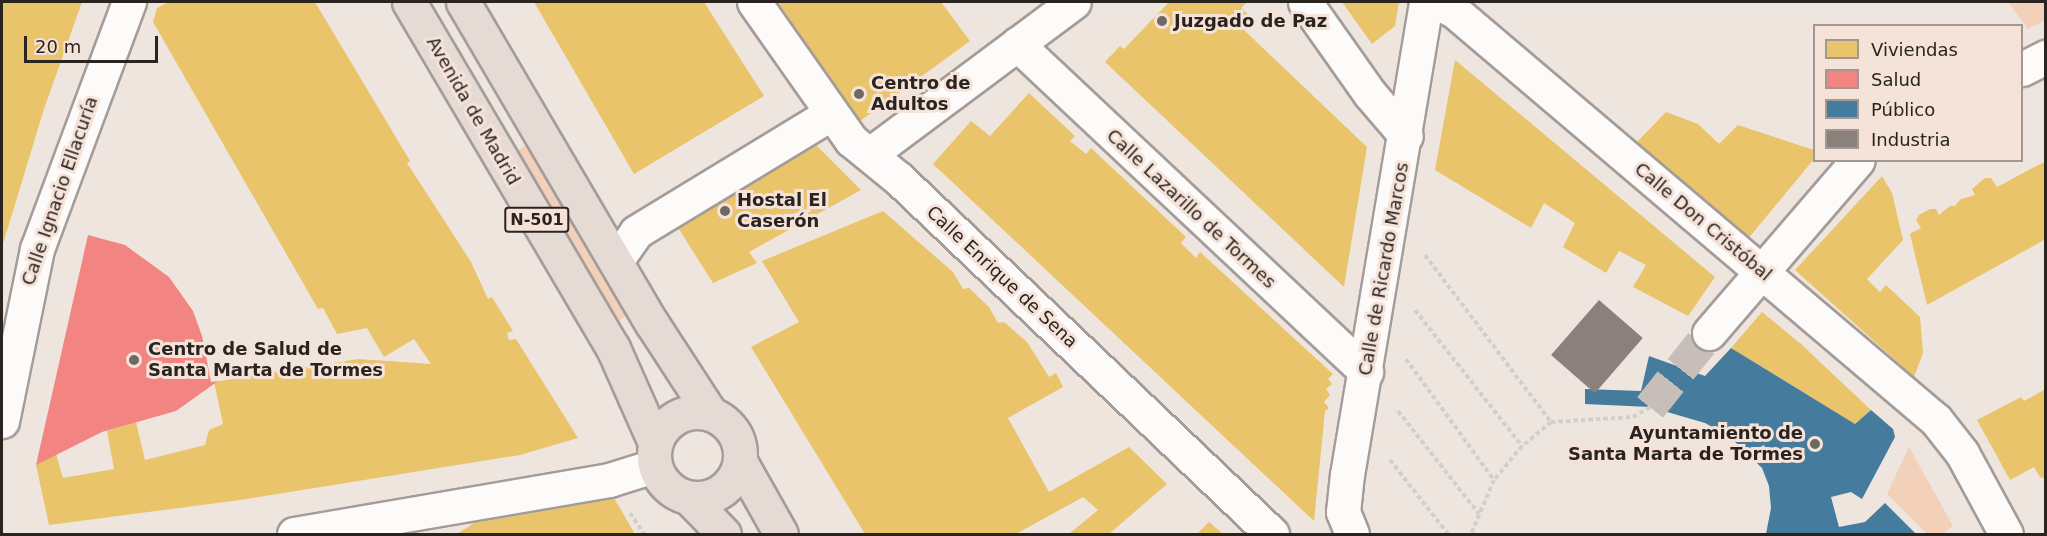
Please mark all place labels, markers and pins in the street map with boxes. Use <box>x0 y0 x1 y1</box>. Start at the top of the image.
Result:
place label: Juzgado de Paz <box>1174 10 1327 32</box>
marker: Juzgado de Paz <box>1155 14 1169 28</box>
place label: Centro de Adultos <box>871 73 970 116</box>
marker: Centro de Adultos <box>852 87 866 101</box>
place label: Hostal El Caserón <box>737 190 827 232</box>
marker: Hostal El Caserón <box>718 204 732 218</box>
place label: Centro de Salud de Santa Marta de Tormes <box>148 339 383 382</box>
marker: Centro de Salud de Santa Marta de Tormes <box>125 351 143 369</box>
place label: Ayuntamiento de Santa Marta de Tormes <box>1568 423 1803 466</box>
marker: Ayuntamiento de Santa Marta de Tormes <box>1808 437 1822 451</box>

